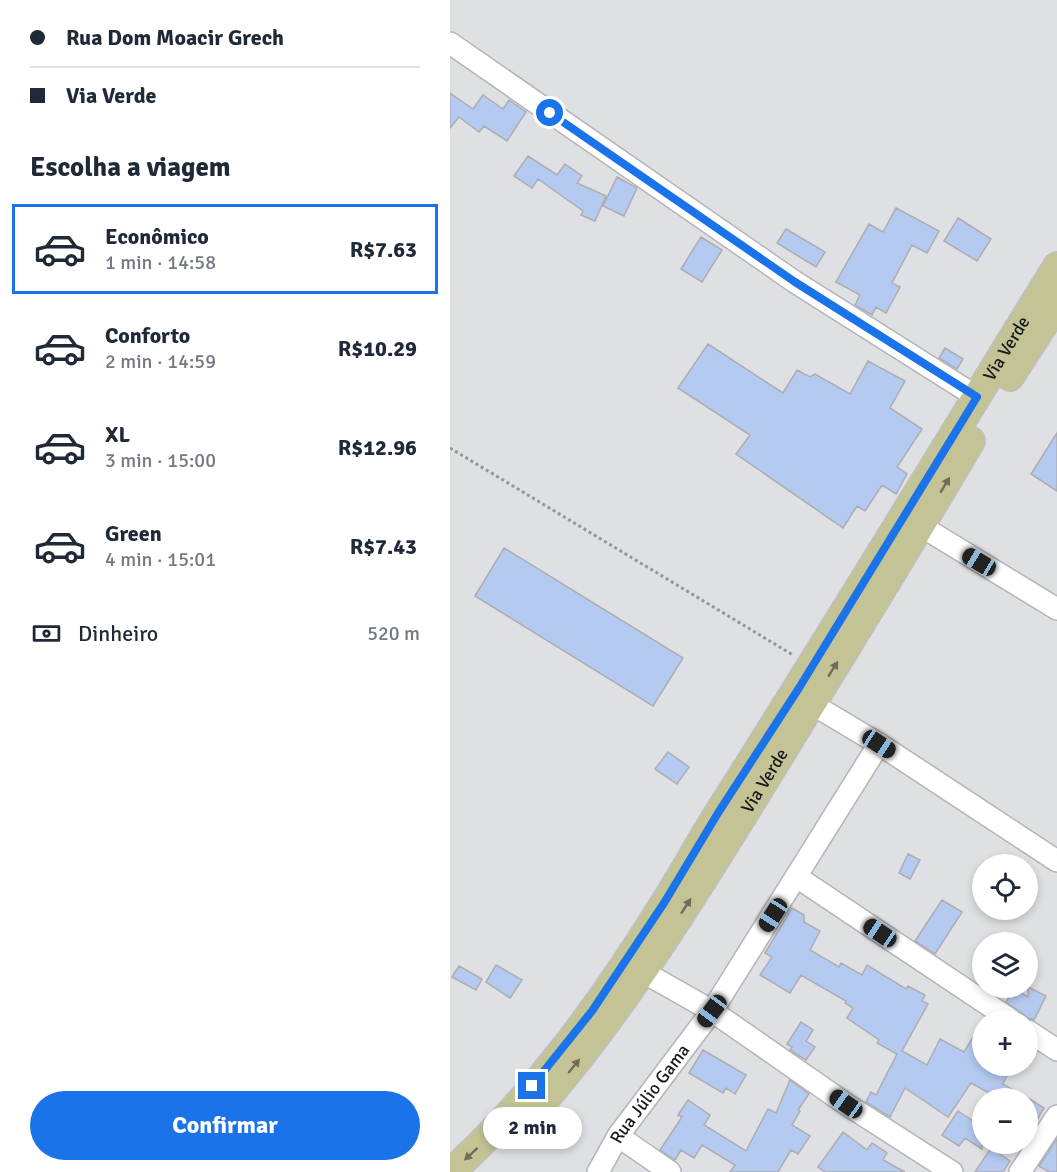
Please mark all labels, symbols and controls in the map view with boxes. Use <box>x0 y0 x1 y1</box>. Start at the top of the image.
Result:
text: Rua Dom Moacir Grech <box>66 24 284 51</box>
text: Via Verde <box>66 82 157 109</box>
route start <box>536 99 563 126</box>
text: Escolha a viagem <box>30 151 231 184</box>
icon: car <box>33 222 87 276</box>
text: Econômico <box>105 223 209 250</box>
text: R$7.63 <box>350 236 417 263</box>
text: 1 min · 14:58 <box>105 250 216 275</box>
street label: Via Verde <box>978 312 1035 385</box>
icon: car <box>33 321 87 375</box>
text: Conforto <box>105 322 190 349</box>
text: R$10.29 <box>338 335 417 362</box>
text: 2 min · 14:59 <box>105 349 216 374</box>
icon: car <box>33 420 87 474</box>
text: XL <box>105 421 130 448</box>
text: R$12.96 <box>338 434 417 461</box>
text: 3 min · 15:00 <box>105 448 216 473</box>
one-way arrow <box>940 477 951 493</box>
icon: car <box>33 519 87 573</box>
text: Green <box>105 520 162 547</box>
text: R$7.43 <box>350 533 417 560</box>
car <box>959 545 999 579</box>
text: 4 min · 15:01 <box>105 547 216 572</box>
icon: cash <box>30 617 63 650</box>
text: Dinheiro <box>78 620 158 647</box>
text: 520 m <box>367 621 420 646</box>
one-way arrow <box>827 661 838 677</box>
car <box>859 727 899 761</box>
street label: Via Verde <box>736 744 793 817</box>
map controls <box>972 854 1038 1154</box>
button: locate <box>972 854 1038 920</box>
car <box>756 895 790 935</box>
one-way arrow <box>680 899 692 915</box>
car <box>860 915 900 951</box>
button: layers <box>972 932 1038 998</box>
car <box>694 991 730 1031</box>
button: + <box>972 1010 1038 1076</box>
street label: Rua Júlio Gama <box>605 1040 694 1147</box>
one-way arrow <box>567 1058 580 1074</box>
route end <box>518 1072 545 1099</box>
car <box>826 1086 866 1122</box>
button: − <box>972 1088 1038 1154</box>
button: Confirmar <box>30 1091 420 1160</box>
callout: 2 min <box>482 1107 582 1149</box>
text: 2 min <box>508 1115 557 1140</box>
one-way arrow <box>463 1147 478 1161</box>

